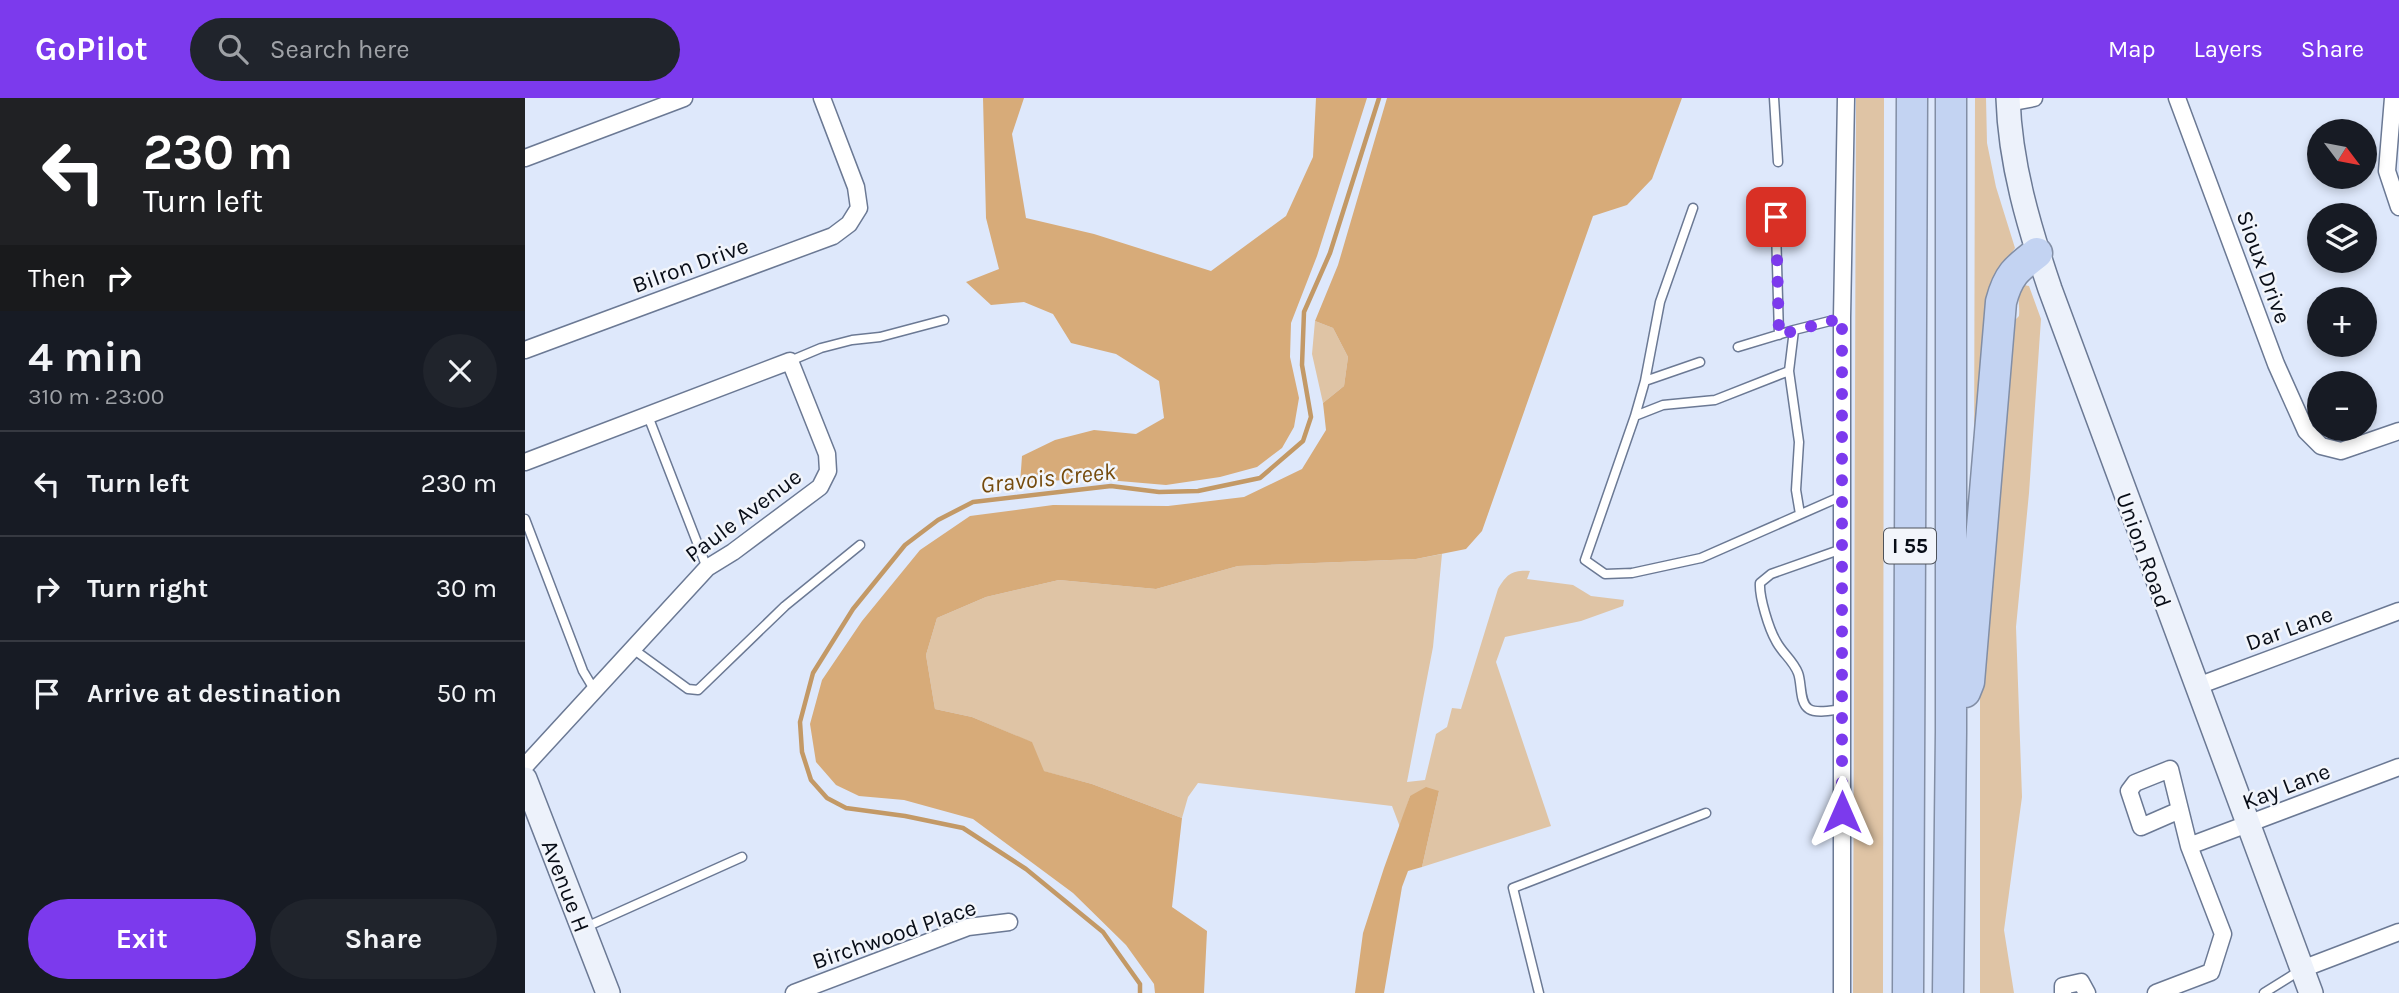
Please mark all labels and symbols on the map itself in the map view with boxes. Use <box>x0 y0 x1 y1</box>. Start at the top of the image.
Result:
north arrow <box>2307 119 2377 189</box>
pin <box>1746 187 1806 247</box>
street label: Sioux Drive <box>2231 207 2296 327</box>
street label: Bilron Drive <box>628 232 752 299</box>
water label: Gravois Creek <box>979 457 1118 499</box>
street label: Paule Avenue <box>680 463 807 568</box>
street label: Union Road <box>2110 489 2177 611</box>
road number: I 55 <box>1884 528 1936 564</box>
street label: Dar Lane <box>2242 600 2336 657</box>
street label: Kay Lane <box>2238 757 2334 816</box>
position arrow <box>1805 775 1879 849</box>
street label: Avenue H <box>536 836 595 936</box>
street label: Birchwood Place <box>809 894 980 975</box>

